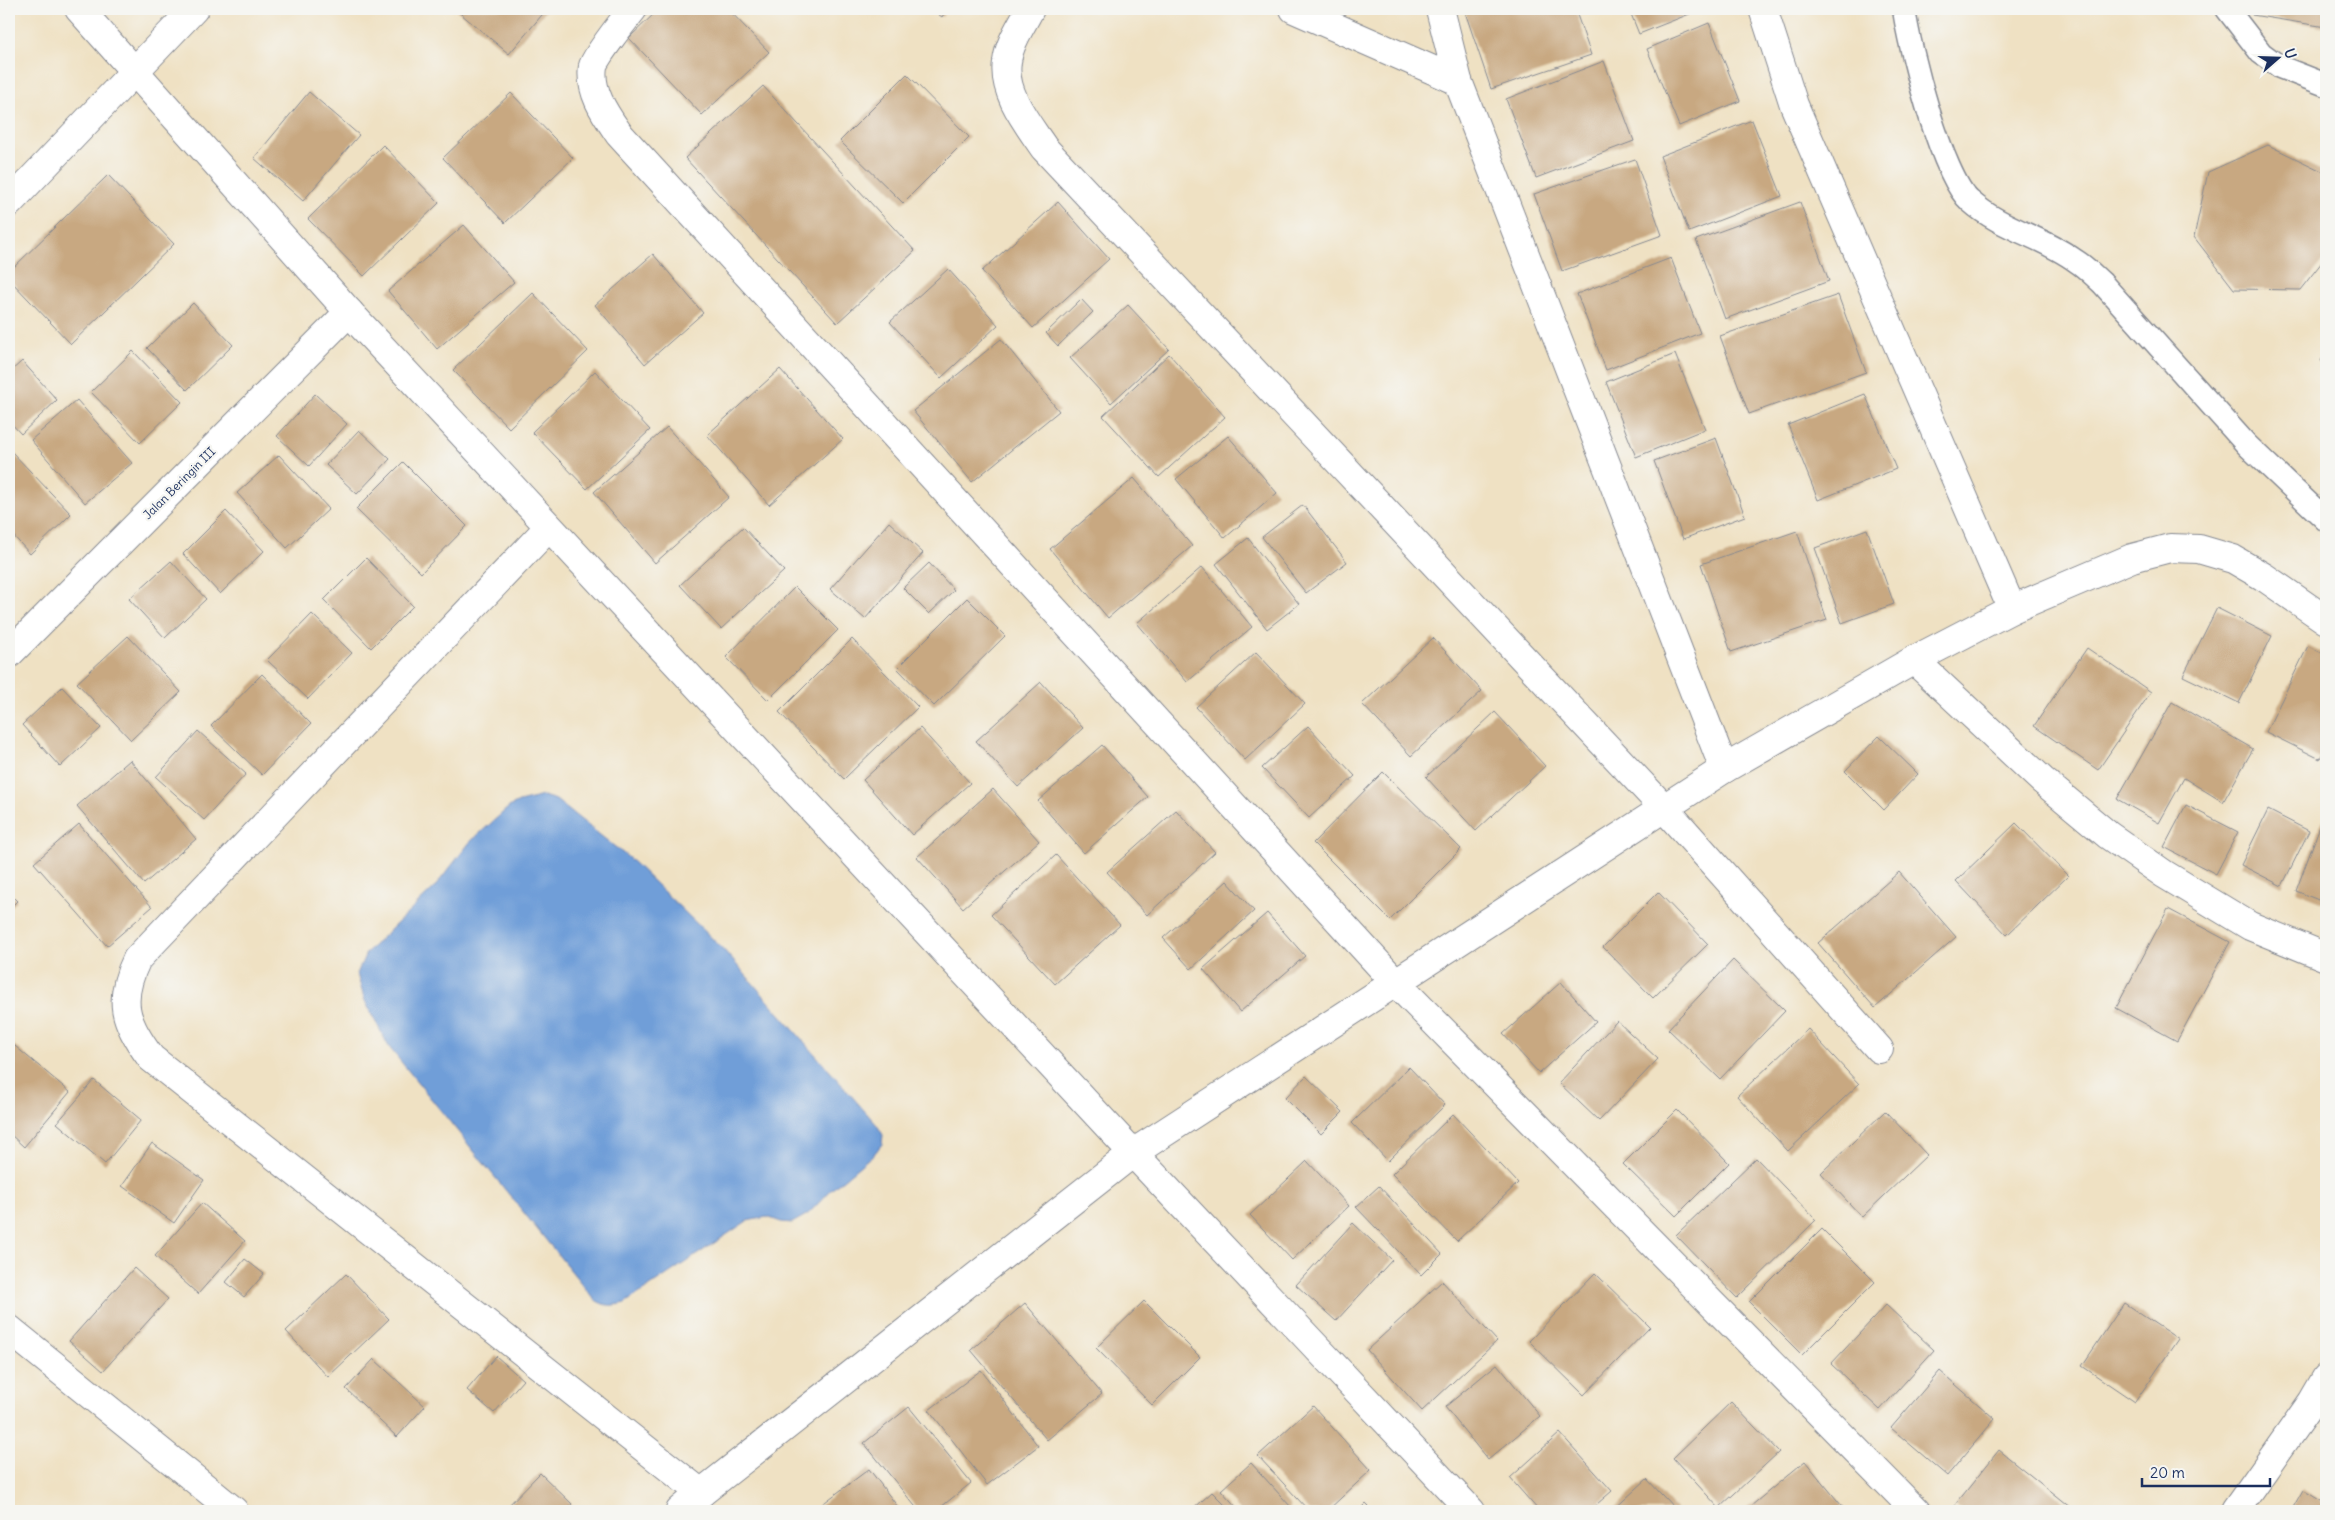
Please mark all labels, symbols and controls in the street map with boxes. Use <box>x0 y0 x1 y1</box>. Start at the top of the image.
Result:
north arrow <box>2252 32 2302 82</box>
text: U <box>2280 46 2300 61</box>
street label: Jalan Beringin III <box>140 444 218 522</box>
scale bar <box>2142 1455 2270 1487</box>
text: 20 m <box>2150 1463 2185 1482</box>

